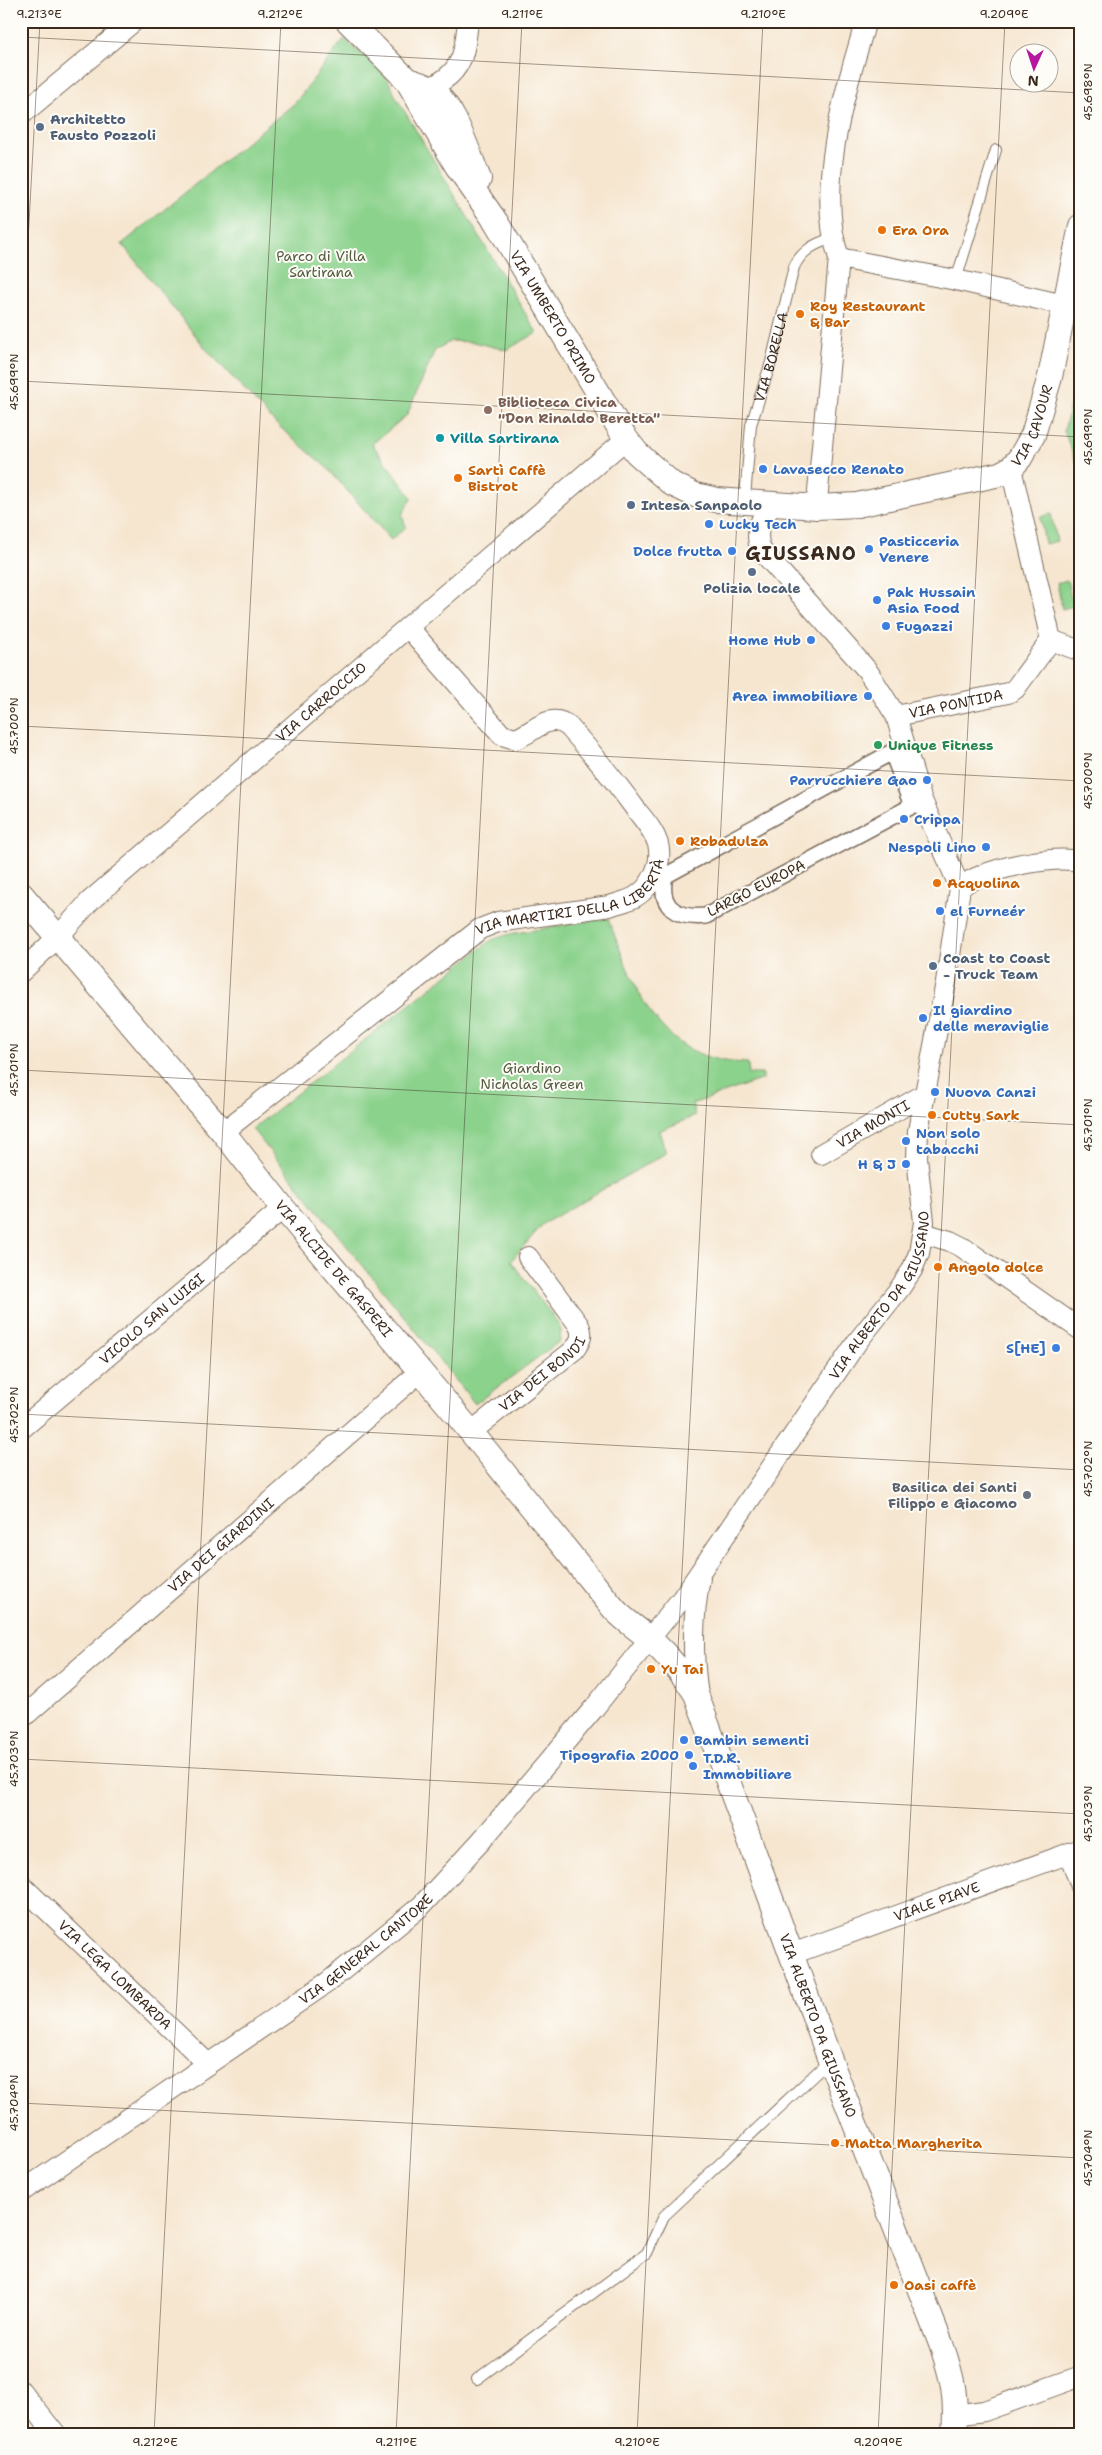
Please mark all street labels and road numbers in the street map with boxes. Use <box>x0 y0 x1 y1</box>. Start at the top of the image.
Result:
street label: VIA UMBERTO PRIMO <box>506 247 600 387</box>
street label: VIA BORELLA <box>750 310 792 404</box>
street label: VIA CAVOUR <box>1007 382 1056 471</box>
street label: VIA CARROCCIO <box>272 658 370 746</box>
street label: VIA PONTIDA <box>907 685 1004 722</box>
street label: LARGO EUROPA <box>704 855 808 921</box>
street label: VIA MARTIRI DELLA LIBERTÀ <box>473 857 668 939</box>
street label: VIA MONTI <box>833 1096 913 1152</box>
street label: VIA ALCIDE DE GASPERI <box>271 1196 397 1341</box>
street label: VIA ALBERTO DA GIUSSANO <box>825 1210 933 1383</box>
street label: VICOLO SAN LUIGI <box>95 1269 208 1368</box>
street label: VIA DEI BONDI <box>495 1334 590 1415</box>
street label: VIA DEI GIARDINI <box>164 1494 278 1596</box>
street label: VIALE PIAVE <box>891 1877 982 1925</box>
street label: VIA GENERAL CANTORE <box>295 1890 437 2008</box>
street label: VIA LEGA LOMBARDA <box>54 1916 176 2034</box>
street label: VIA ALBERTO DA GIUSSANO <box>775 1931 861 2120</box>

